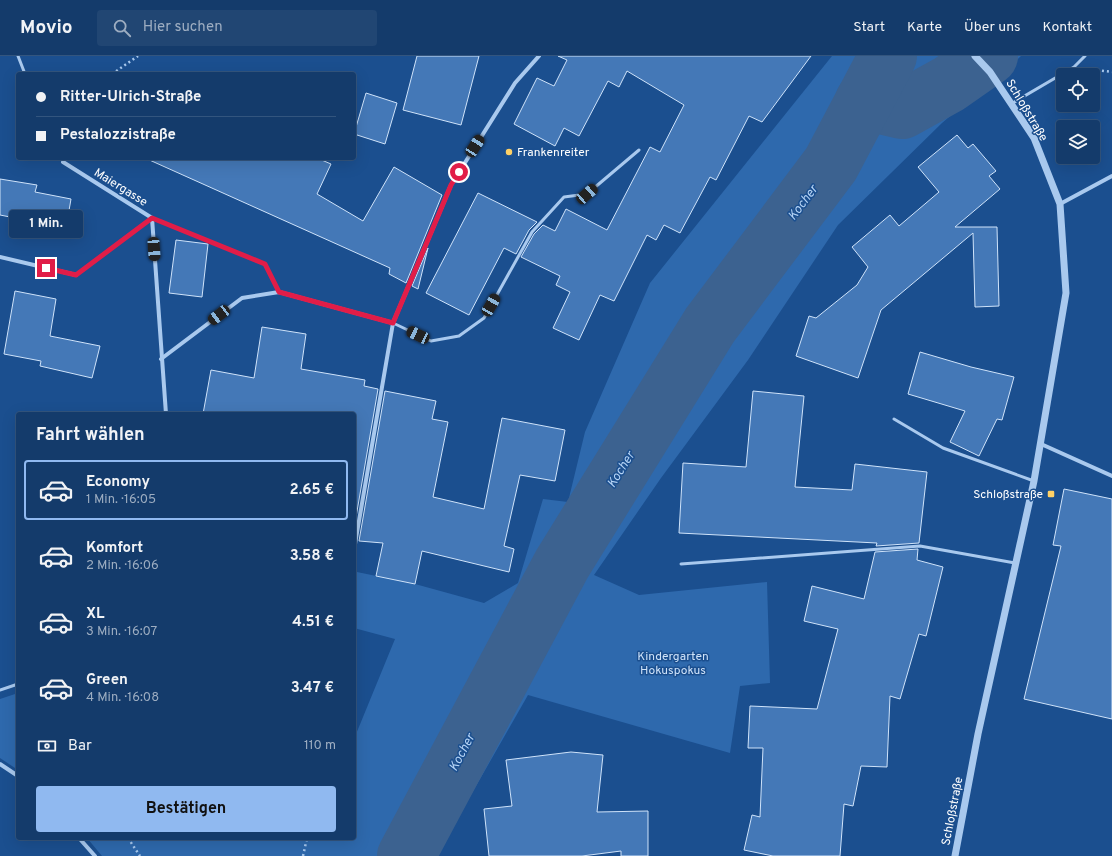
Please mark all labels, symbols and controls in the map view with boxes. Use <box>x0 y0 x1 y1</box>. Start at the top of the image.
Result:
search box <box>97 10 377 46</box>
text: Movio <box>20 16 73 40</box>
icon: search <box>111 17 133 39</box>
text: Hier suchen <box>143 18 223 37</box>
text: Start <box>853 19 885 36</box>
text: Karte <box>907 19 942 36</box>
text: Über uns <box>964 19 1021 36</box>
text: Kontakt <box>1043 19 1092 36</box>
map controls <box>1056 68 1100 164</box>
button: locate <box>1056 68 1100 112</box>
street label: Schloßstraße <box>1001 77 1051 145</box>
text: Ritter-Ulrich-Straße <box>60 88 201 107</box>
button: layers <box>1056 120 1100 164</box>
text: Pestalozzistraße <box>60 126 176 145</box>
car <box>463 133 487 159</box>
place label: Frankenreiter <box>517 145 590 161</box>
marker: Frankenreiter <box>504 147 514 157</box>
route start <box>450 163 468 181</box>
street label: Maiergasse <box>91 165 150 211</box>
car <box>574 182 600 206</box>
water label: Kocher <box>785 182 823 224</box>
callout: 1 Min. <box>9 210 83 238</box>
text: 1 Min. <box>29 216 63 232</box>
car <box>147 237 161 261</box>
route end <box>37 259 55 277</box>
car <box>480 292 502 318</box>
car <box>206 303 232 327</box>
car <box>405 324 431 346</box>
text: Fahrt wählen <box>36 424 145 447</box>
water label: Kocher <box>604 448 640 491</box>
icon: car <box>38 472 74 508</box>
text: Economy <box>86 473 150 492</box>
text: 2.65 € <box>290 481 334 500</box>
place label: Schloßstraße <box>973 487 1043 503</box>
marker: Schloßstraße <box>1046 489 1056 499</box>
text: 1 Min. · 16:05 <box>86 492 156 508</box>
icon: car <box>38 538 74 574</box>
text: Komfort <box>86 539 143 558</box>
text: 3.58 € <box>290 547 334 566</box>
text: 2 Min. · 16:06 <box>86 558 159 574</box>
icon: car <box>38 604 74 640</box>
text: XL <box>86 605 104 624</box>
text: 4.51 € <box>292 613 334 632</box>
text: 3 Min. · 16:07 <box>86 624 157 640</box>
park label: Kindergarten Hokuspokus <box>637 649 709 679</box>
icon: car <box>38 670 74 706</box>
text: Green <box>86 671 128 690</box>
text: 3.47 € <box>291 679 334 698</box>
text: 4 Min. · 16:08 <box>86 690 159 706</box>
water label: Kocher <box>446 731 480 774</box>
icon: cash <box>36 735 58 757</box>
text: Bar <box>68 737 92 756</box>
text: 110 m <box>304 738 336 754</box>
street label: Schloßstraße <box>938 775 967 847</box>
button: Bestätigen <box>36 786 336 832</box>

